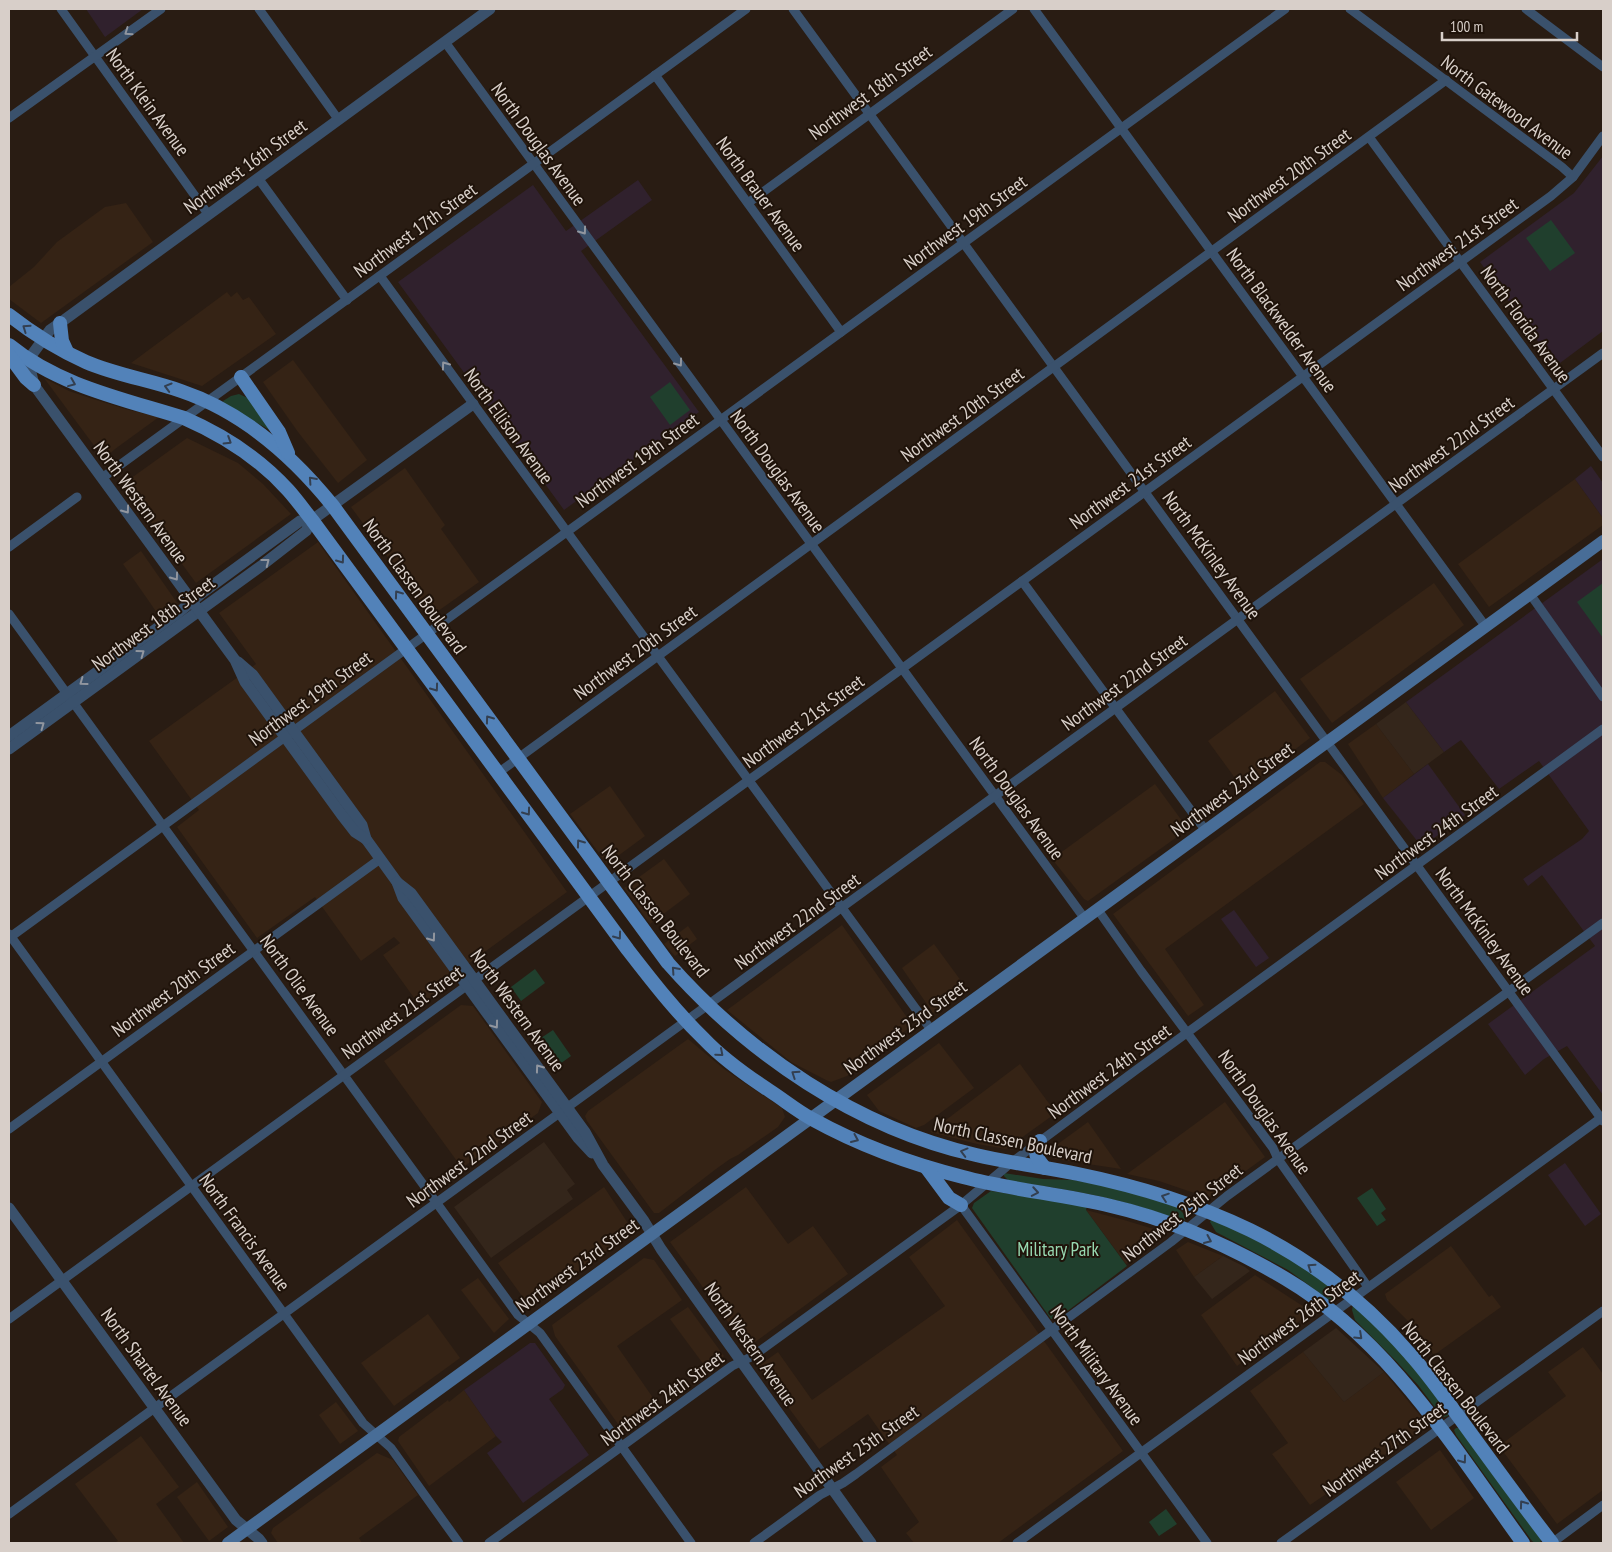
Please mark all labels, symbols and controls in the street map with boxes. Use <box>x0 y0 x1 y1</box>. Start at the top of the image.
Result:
scale bar <box>1442 10 1577 42</box>
text: 100 m <box>1450 17 1483 36</box>
one-way arrow <box>124 26 134 35</box>
street label: Northwest 18th Street <box>804 39 937 145</box>
street label: North Klein Avenue <box>101 43 195 161</box>
street label: North Gatewood Avenue <box>1436 50 1578 164</box>
street label: North Douglas Avenue <box>486 78 592 210</box>
street label: Northwest 16th Street <box>179 113 312 219</box>
street label: Northwest 20th Street <box>1223 122 1356 228</box>
street label: North Brauer Avenue <box>711 132 811 256</box>
street label: Northwest 19th Street <box>899 169 1032 275</box>
street label: Northwest 17th Street <box>349 177 482 283</box>
street label: Northwest 21st Street <box>1392 191 1523 296</box>
one-way arrow <box>577 225 586 235</box>
street label: North Blackwelder Avenue <box>1221 243 1343 397</box>
street label: North Florida Avenue <box>1475 261 1577 387</box>
one-way arrow <box>23 325 32 333</box>
one-way arrow <box>673 357 681 366</box>
one-way arrow <box>441 361 451 370</box>
street label: Northwest 20th Street <box>896 361 1029 467</box>
street label: North Ellison Avenue <box>459 363 559 489</box>
one-way arrow <box>67 376 76 387</box>
one-way arrow <box>165 383 173 393</box>
street label: Northwest 22nd Street <box>1384 390 1519 498</box>
street label: North Douglas Avenue <box>725 405 831 537</box>
street label: Northwest 19th Street <box>571 407 704 513</box>
street label: Northwest 21st Street <box>1065 429 1196 534</box>
one-way arrow <box>222 434 231 444</box>
street label: North Western Avenue <box>88 436 194 568</box>
one-way arrow <box>309 477 318 486</box>
street label: North McKinley Avenue <box>1157 486 1267 624</box>
one-way arrow <box>120 504 129 514</box>
street label: North Classen Boulevard <box>358 514 472 658</box>
one-way arrow <box>335 554 344 564</box>
one-way arrow <box>261 558 270 567</box>
street label: Northwest 18th Street <box>87 570 220 676</box>
one-way arrow <box>169 571 178 581</box>
one-way arrow <box>395 590 404 600</box>
street label: Northwest 20th Street <box>569 599 702 705</box>
street label: Northwest 22nd Street <box>1057 628 1192 736</box>
street label: Northwest 19th Street <box>244 645 377 751</box>
one-way arrow <box>135 650 144 658</box>
street label: Northwest 21st Street <box>738 668 869 773</box>
one-way arrow <box>80 677 89 685</box>
one-way arrow <box>429 682 437 691</box>
one-way arrow <box>487 716 495 725</box>
one-way arrow <box>35 722 45 731</box>
street label: North Douglas Avenue <box>964 732 1070 864</box>
street label: Northwest 23rd Street <box>1166 736 1299 842</box>
street label: Northwest 24th Street <box>1370 779 1503 885</box>
one-way arrow <box>520 807 530 816</box>
one-way arrow <box>577 839 586 849</box>
street label: North Classen Boulevard <box>597 840 715 982</box>
street label: North McKinley Avenue <box>1430 862 1540 1000</box>
street label: Northwest 22nd Street <box>730 867 865 975</box>
street label: North Olie Avenue <box>255 929 345 1041</box>
one-way arrow <box>612 930 620 939</box>
one-way arrow <box>426 932 435 942</box>
street label: Northwest 20th Street <box>107 936 240 1042</box>
street label: North Western Avenue <box>465 944 571 1076</box>
street label: Northwest 21st Street <box>337 959 468 1064</box>
one-way arrow <box>672 967 681 976</box>
street label: Northwest 23rd Street <box>839 974 972 1080</box>
street label: Northwest 24th Street <box>1043 1018 1176 1124</box>
one-way arrow <box>489 1019 498 1029</box>
street label: North Douglas Avenue <box>1213 1045 1317 1179</box>
one-way arrow <box>714 1048 723 1057</box>
one-way arrow <box>536 1065 544 1074</box>
one-way arrow <box>791 1071 801 1080</box>
street label: Northwest 22nd Street <box>402 1105 537 1213</box>
street label: North Classen Boulevard <box>932 1111 1094 1169</box>
one-way arrow <box>850 1133 859 1144</box>
one-way arrow <box>960 1147 969 1158</box>
street label: Northwest 25th Street <box>1117 1157 1248 1266</box>
street label: North Francis Avenue <box>194 1168 296 1296</box>
one-way arrow <box>1030 1186 1039 1197</box>
one-way arrow <box>1161 1193 1170 1203</box>
street label: Northwest 23rd Street <box>511 1212 644 1318</box>
one-way arrow <box>1203 1233 1212 1244</box>
park label: Military Park <box>1017 1237 1099 1261</box>
one-way arrow <box>1308 1263 1317 1273</box>
street label: Northwest 26th Street <box>1233 1264 1366 1370</box>
street label: North Western Avenue <box>699 1277 803 1411</box>
street label: North Military Avenue <box>1045 1300 1149 1430</box>
street label: North Shartel Avenue <box>96 1303 198 1431</box>
street label: North Classen Boulevard <box>1397 1316 1515 1458</box>
one-way arrow <box>1353 1330 1362 1339</box>
street label: Northwest 24th Street <box>596 1345 729 1451</box>
street label: Northwest 27th Street <box>1318 1396 1451 1502</box>
street label: Northwest 25th Street <box>789 1399 923 1503</box>
one-way arrow <box>1457 1454 1466 1464</box>
one-way arrow <box>1520 1501 1528 1510</box>

